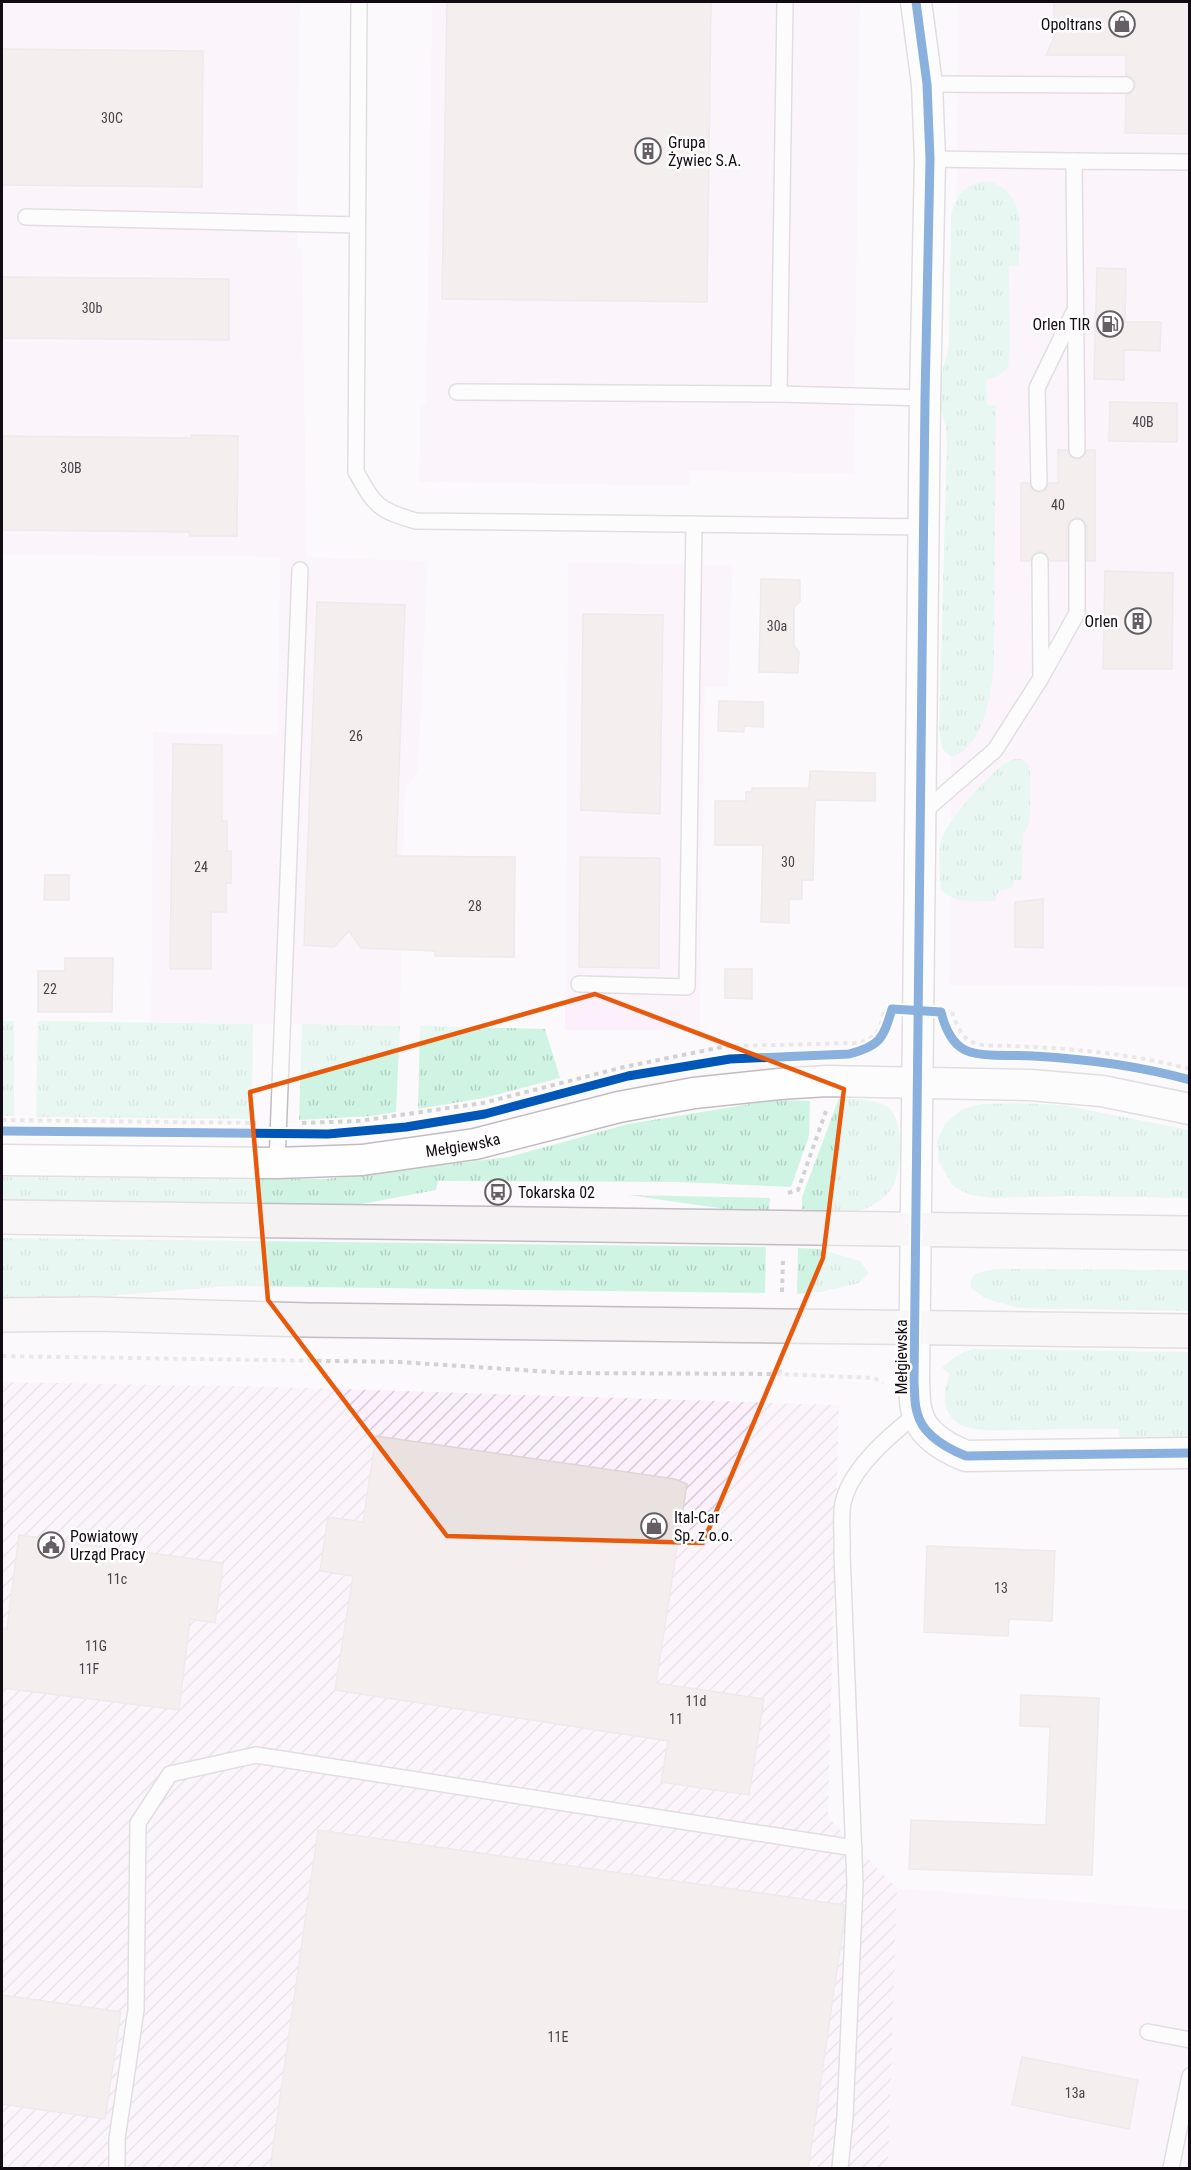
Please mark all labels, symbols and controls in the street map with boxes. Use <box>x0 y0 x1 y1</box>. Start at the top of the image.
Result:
shop icon: Opoltrans <box>1107 9 1137 39</box>
place label: Opoltrans <box>1041 15 1102 34</box>
house number: 30C <box>101 110 123 126</box>
place label: Grupa Żywiec S.A. <box>668 133 741 170</box>
building icon: Grupa Żywiec S.A. <box>633 136 663 166</box>
house number: 30b <box>82 300 102 316</box>
fuel station icon: Orlen TIR <box>1095 309 1125 339</box>
place label: Orlen TIR <box>1032 315 1091 334</box>
house number: 40B <box>1132 414 1154 430</box>
house number: 30B <box>60 460 82 476</box>
house number: 40 <box>1051 497 1065 513</box>
building icon: Orlen <box>1123 606 1153 636</box>
place label: Orlen <box>1085 612 1118 631</box>
house number: 30a <box>767 618 787 634</box>
house number: 26 <box>349 728 363 744</box>
house number: 30 <box>781 854 795 870</box>
house number: 24 <box>194 859 208 875</box>
house number: 28 <box>468 898 482 914</box>
house number: 22 <box>43 981 57 997</box>
street label: Mełgiewska <box>424 1129 502 1161</box>
bus stop icon: Tokarska 02 <box>483 1177 513 1207</box>
place label: Tokarska 02 <box>518 1183 595 1202</box>
street label: Mełgiewska <box>892 1319 911 1395</box>
place label: Ital-Car Sp. z o.o. <box>674 1508 733 1545</box>
shop icon: Ital-Car Sp. z o.o. <box>639 1511 669 1541</box>
place label: Powiatowy Urząd Pracy <box>70 1527 146 1564</box>
public building icon: Powiatowy Urząd Pracy <box>36 1530 66 1560</box>
house number: 11c <box>107 1571 127 1587</box>
house number: 13 <box>994 1580 1008 1596</box>
house number: 11G <box>85 1638 107 1654</box>
house number: 11F <box>79 1661 100 1677</box>
house number: 11d <box>686 1693 706 1709</box>
house number: 11 <box>669 1711 683 1727</box>
house number: 11E <box>548 2029 568 2045</box>
house number: 13a <box>1065 2085 1085 2101</box>

